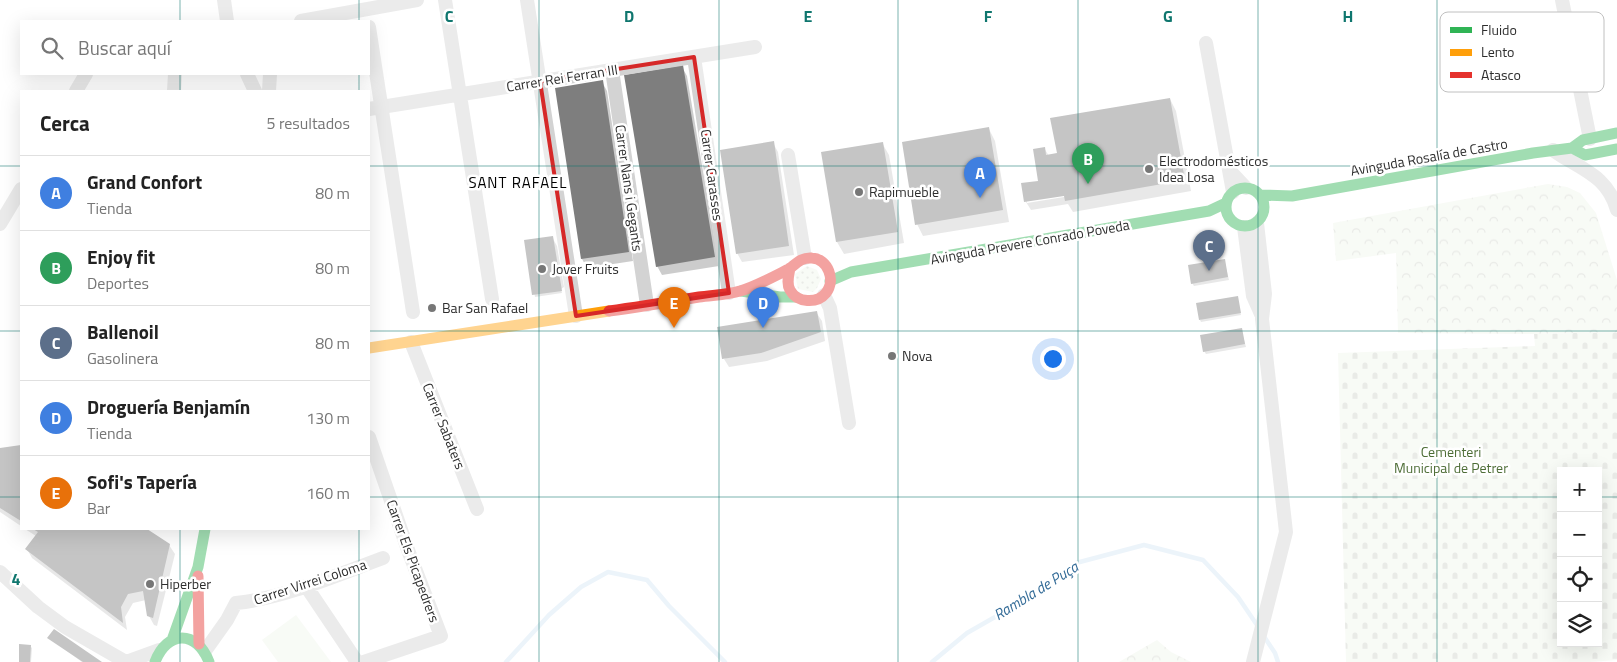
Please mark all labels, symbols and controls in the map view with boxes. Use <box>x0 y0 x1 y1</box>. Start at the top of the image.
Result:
text: C <box>445 4 454 28</box>
text: D <box>624 4 634 28</box>
text: E <box>804 4 813 28</box>
text: F <box>984 4 993 28</box>
text: G <box>1163 4 1173 28</box>
text: H <box>1343 4 1353 28</box>
legend <box>1440 12 1604 92</box>
text: Fluido <box>1481 19 1517 40</box>
search box <box>20 20 370 75</box>
text: Buscar aquí <box>78 33 171 62</box>
icon: search <box>38 34 66 62</box>
text: Lento <box>1481 41 1515 62</box>
street label: Carrer Rei Ferran III <box>505 58 619 97</box>
text: Atasco <box>1481 64 1521 85</box>
text: Cerca <box>40 107 90 139</box>
text: 5 resultados <box>266 111 350 135</box>
street label: Carrer Nans i Gegants <box>610 123 649 253</box>
street label: Carrer Carasses <box>696 128 729 222</box>
street label: Avinguda Rosalía de Castro <box>1349 132 1509 181</box>
pin: B <box>1072 143 1104 184</box>
place label: Electrodomésticos Idea Losa <box>1159 150 1268 187</box>
pin: A <box>964 157 996 198</box>
marker: Electrodomésticos Idea Losa <box>1143 163 1155 175</box>
text: Grand Confort <box>87 167 202 196</box>
district label: SANT RAFAEL <box>468 171 568 194</box>
text: A <box>51 181 61 205</box>
text: 80 m <box>315 181 350 205</box>
place label: Rapimueble <box>869 181 939 202</box>
marker: Rapimueble <box>853 186 865 198</box>
text: Tienda <box>87 196 132 220</box>
street label: Avinguda Prevere Conrado Poveda <box>929 214 1131 269</box>
pin: C <box>1193 230 1225 271</box>
text: Enjoy fit <box>87 242 155 271</box>
text: B <box>51 256 61 280</box>
text: 80 m <box>315 256 350 280</box>
place label: Jover Fruits <box>552 258 619 279</box>
marker: Jover Fruits <box>536 263 548 275</box>
text: Deportes <box>87 271 149 295</box>
pin: E <box>658 287 690 328</box>
pin: D <box>747 287 779 328</box>
place label: Bar San Rafael <box>442 297 528 318</box>
marker: Bar San Rafael <box>426 302 438 314</box>
text: Ballenoil <box>87 317 159 346</box>
text: C <box>52 331 60 355</box>
text: 80 m <box>315 331 350 355</box>
place label: Nova <box>902 345 932 366</box>
text: Gasolinera <box>87 346 158 370</box>
your location <box>1040 346 1066 372</box>
marker: Nova <box>886 350 898 362</box>
street label: Carrer Sabaters <box>418 379 471 472</box>
text: Droguería Benjamín <box>87 392 250 421</box>
text: D <box>51 406 61 430</box>
text: 130 m <box>306 406 350 430</box>
text: Tienda <box>87 421 132 445</box>
park label: Cementeri Municipal de Petrer <box>1394 441 1508 478</box>
text: Sofi's Tapería <box>87 467 197 496</box>
map controls <box>1557 467 1602 647</box>
button: + <box>1557 467 1602 512</box>
text: E <box>52 481 60 505</box>
text: 160 m <box>306 481 350 505</box>
text: Bar <box>87 496 110 520</box>
street label: Carrer Els Picapedrers <box>382 497 445 625</box>
button: − <box>1557 512 1602 557</box>
street label: Carrer Virrei Coloma <box>251 553 369 610</box>
water label: Rambla de Puça <box>989 555 1084 626</box>
button: locate <box>1557 557 1602 602</box>
text: 4 <box>12 567 21 591</box>
place label: Hiperber <box>160 573 211 594</box>
marker: Hiperber <box>144 578 156 590</box>
button: layers <box>1557 602 1602 647</box>

